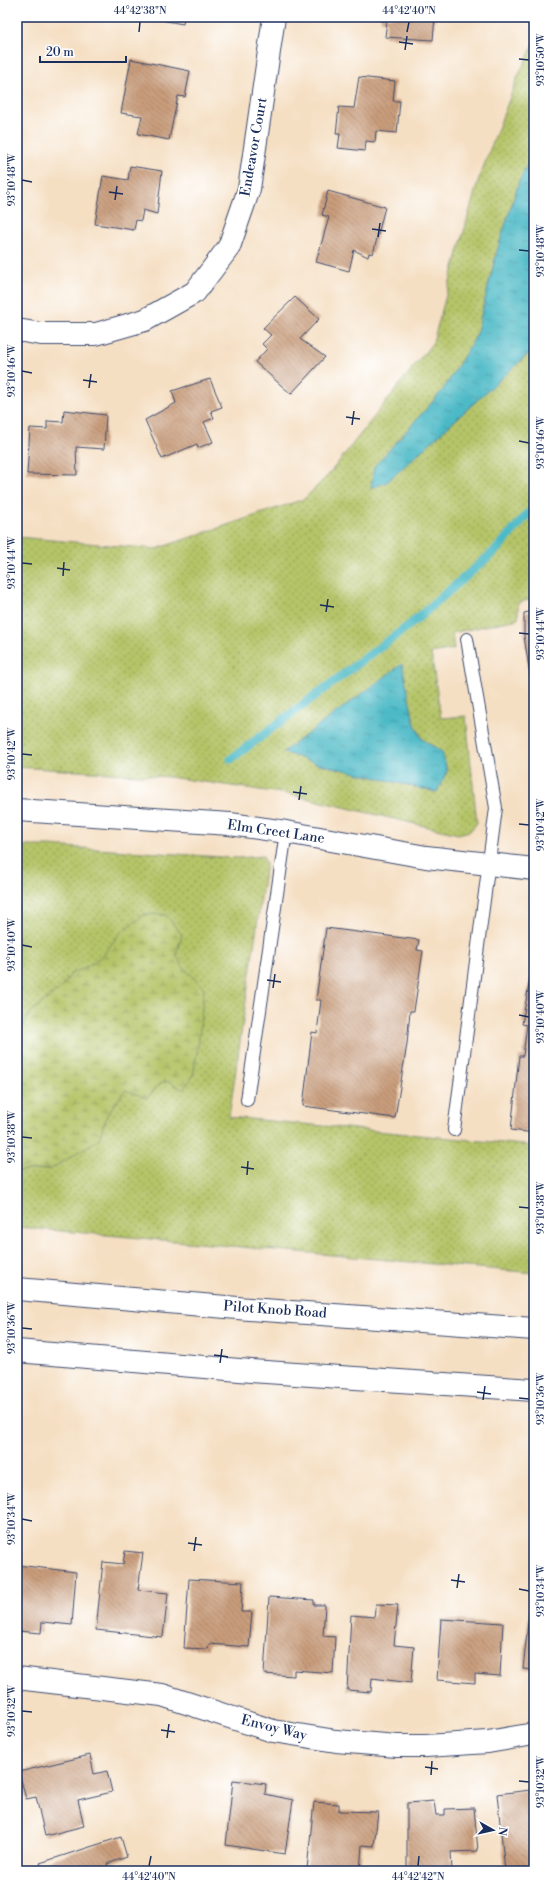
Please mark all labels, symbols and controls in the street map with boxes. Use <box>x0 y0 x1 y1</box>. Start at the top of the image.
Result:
text: 44°42'38"N <box>114 5 167 17</box>
text: 44°42'40"N <box>382 5 436 17</box>
text: 93°10'50"W <box>535 32 547 87</box>
scale bar <box>40 38 126 64</box>
text: 20 m <box>46 45 74 60</box>
street label: Endeavor Court <box>236 96 272 198</box>
text: 93°10'48"W <box>6 152 18 207</box>
text: 93°10'48"W <box>535 223 547 278</box>
text: 93°10'46"W <box>6 344 18 398</box>
text: 93°10'46"W <box>535 416 547 470</box>
text: 93°10'44"W <box>6 535 18 590</box>
text: 93°10'44"W <box>535 606 547 661</box>
text: 93°10'42"W <box>6 727 18 780</box>
text: 93°10'42"W <box>535 798 547 851</box>
street label: Elm Creet Lane <box>226 816 326 848</box>
text: 93°10'40"W <box>6 917 18 972</box>
text: 93°10'40"W <box>535 989 547 1044</box>
text: 93°10'38"W <box>6 1110 18 1163</box>
text: 93°10'38"W <box>535 1181 547 1234</box>
street label: Pilot Knob Road <box>223 1297 327 1323</box>
text: 93°10'36"W <box>6 1301 18 1354</box>
text: 93°10'36"W <box>535 1372 547 1425</box>
text: 93°10'34"W <box>6 1492 18 1545</box>
text: 93°10'34"W <box>535 1564 547 1617</box>
text: 93°10'32"W <box>6 1684 18 1737</box>
street label: Envoy Way <box>239 1711 309 1745</box>
text: 93°10'32"W <box>535 1755 547 1808</box>
north arrow <box>473 1810 513 1850</box>
text: N <box>494 1826 509 1837</box>
text: 44°42'40"N <box>122 1871 176 1883</box>
text: 44°42'42"N <box>392 1871 445 1883</box>

